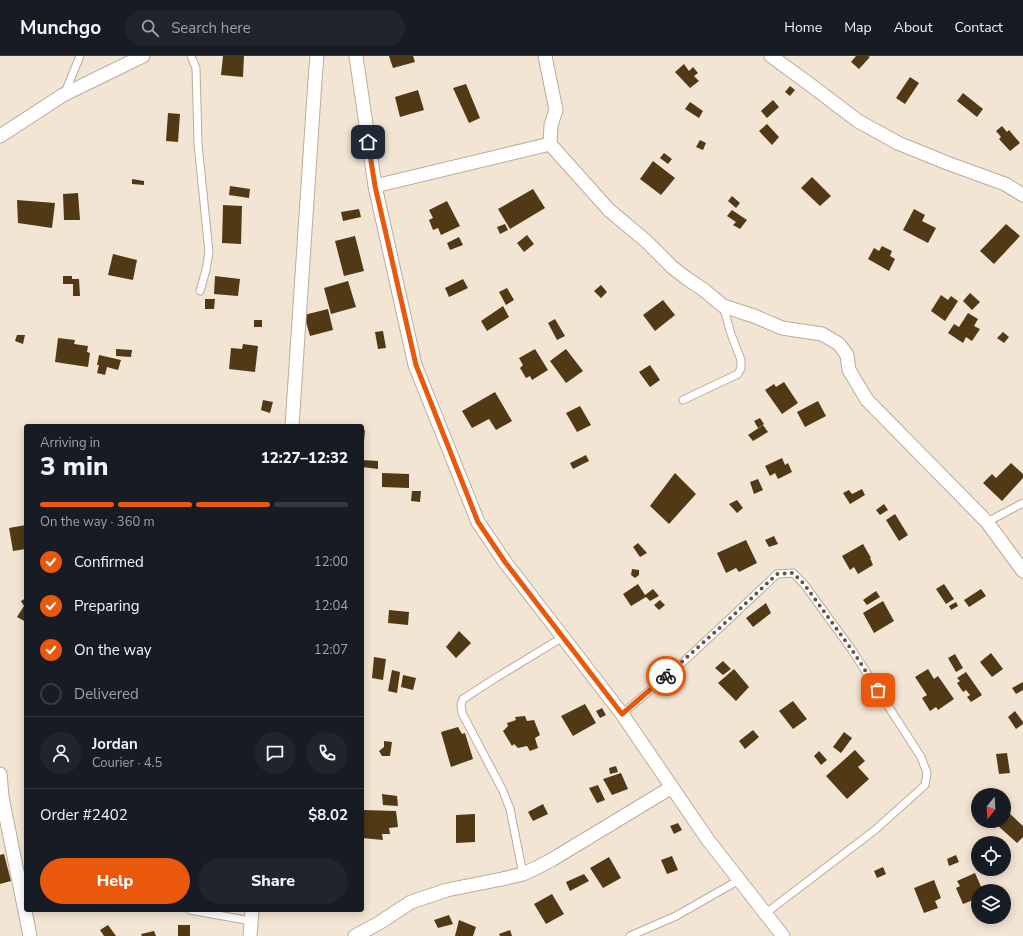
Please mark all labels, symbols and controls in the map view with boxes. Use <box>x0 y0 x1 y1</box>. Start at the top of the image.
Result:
search box <box>125 10 405 46</box>
text: Munchgo <box>20 15 101 41</box>
icon: search <box>139 17 161 39</box>
text: Search here <box>171 18 251 38</box>
text: Home <box>784 18 822 37</box>
text: Map <box>844 18 872 37</box>
text: About <box>894 18 933 37</box>
text: Contact <box>955 18 1003 37</box>
pin <box>351 125 385 159</box>
icon: home <box>357 131 379 153</box>
text: Arriving in <box>40 434 100 452</box>
text: 12:27–12:32 <box>261 448 348 468</box>
text: 3 min <box>40 449 108 484</box>
text: On the way · 360 m <box>40 513 155 531</box>
icon: check <box>40 551 62 573</box>
text: Confirmed <box>74 552 144 572</box>
text: 12:00 <box>314 553 348 571</box>
icon: check <box>40 595 62 617</box>
text: Preparing <box>74 596 139 616</box>
text: 12:04 <box>314 597 348 615</box>
icon: check <box>40 639 62 661</box>
text: On the way <box>74 640 152 660</box>
text: 12:07 <box>314 641 348 659</box>
courier <box>646 656 686 696</box>
icon: bike <box>655 665 677 687</box>
pin <box>861 673 895 707</box>
icon: bag <box>867 679 889 701</box>
text: Delivered <box>74 684 139 704</box>
button: person <box>40 732 82 774</box>
button: chat <box>254 732 296 774</box>
button: phone <box>306 732 348 774</box>
text: Jordan <box>92 734 138 754</box>
text: Courier · 4.5 <box>92 754 162 772</box>
north arrow <box>971 788 1011 828</box>
map controls <box>971 788 1011 924</box>
text: Order #2402 <box>40 805 128 825</box>
text: $8.02 <box>308 805 348 825</box>
button: locate <box>971 836 1011 876</box>
button: Help <box>40 858 190 904</box>
button: Share <box>198 858 348 904</box>
button: layers <box>971 884 1011 924</box>

